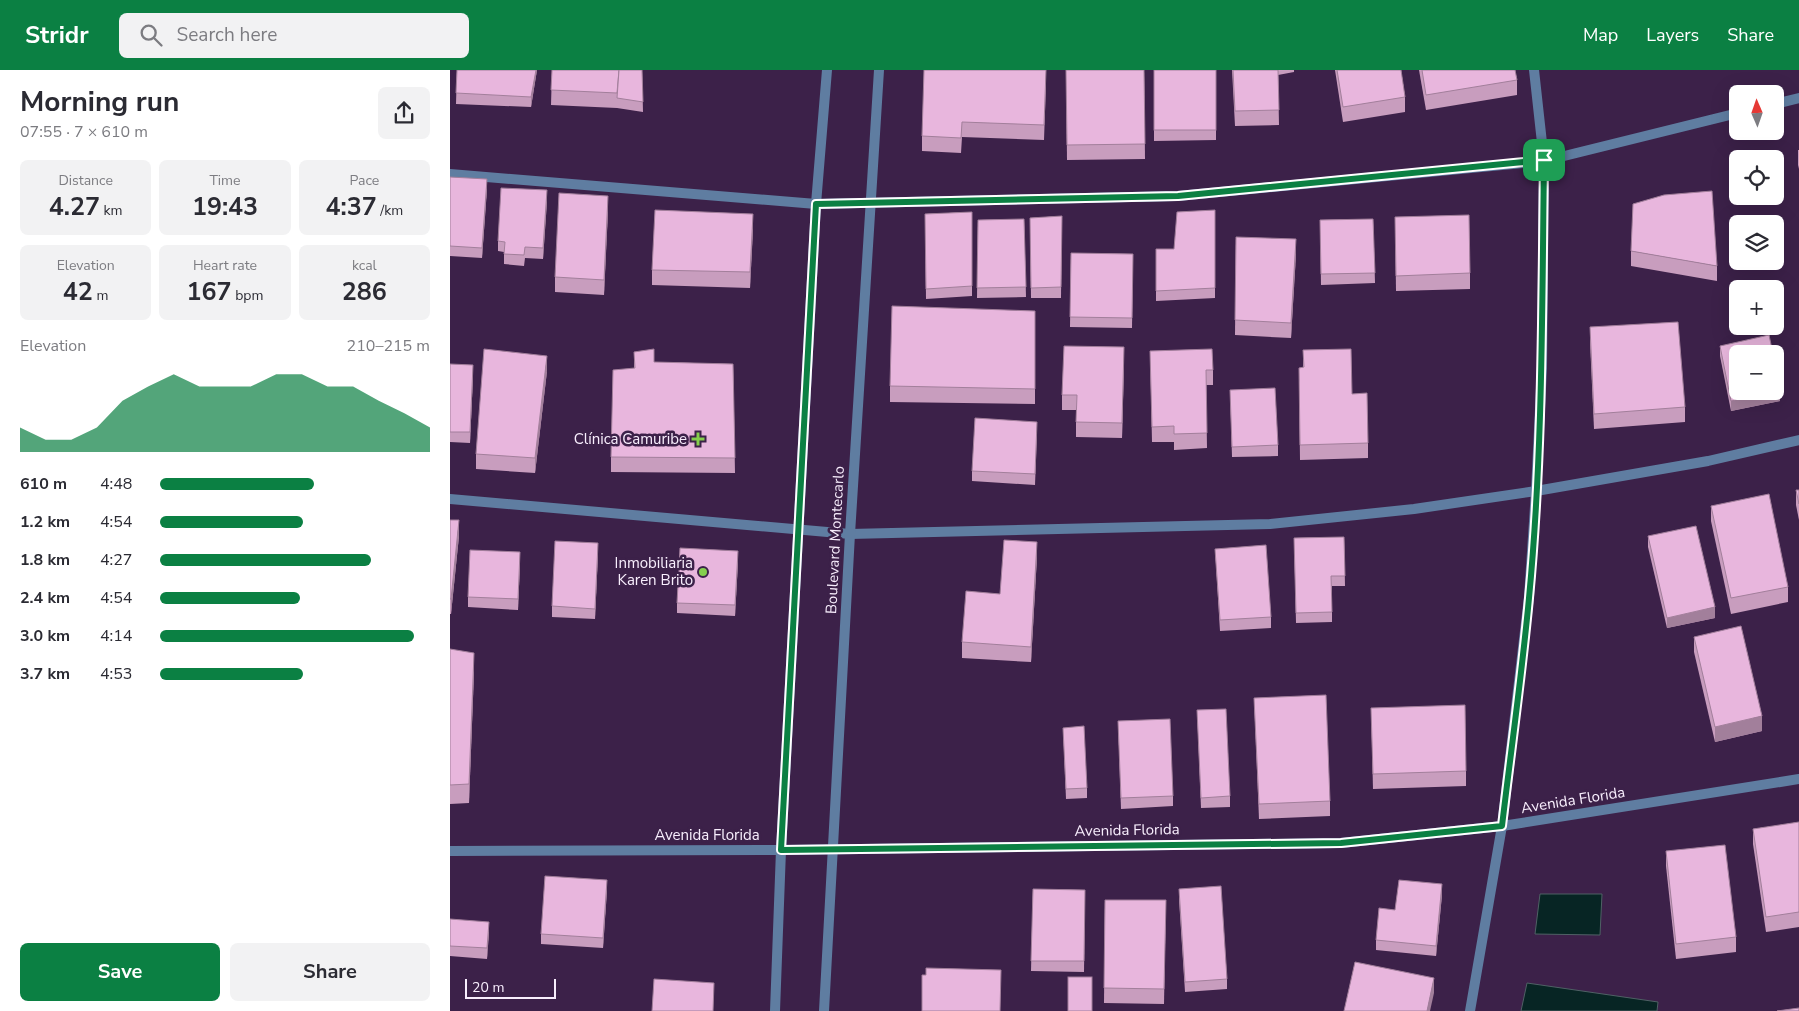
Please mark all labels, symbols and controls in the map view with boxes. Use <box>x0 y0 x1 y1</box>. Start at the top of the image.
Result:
search box <box>119 13 469 58</box>
text: Stridr <box>25 19 89 51</box>
icon: search <box>137 21 165 49</box>
text: Search here <box>177 22 277 48</box>
text: Map <box>1583 23 1618 47</box>
text: Layers <box>1646 23 1699 47</box>
text: Share <box>1727 23 1774 47</box>
text: Morning run <box>20 83 179 121</box>
north arrow <box>1729 85 1784 140</box>
map controls <box>1729 85 1784 400</box>
button: share <box>378 87 430 139</box>
text: 07:55 · 7 × 610 m <box>20 121 148 143</box>
pin <box>1523 139 1565 181</box>
icon: arrive <box>1530 146 1558 174</box>
button: locate <box>1729 150 1784 205</box>
text: Distance <box>58 171 113 190</box>
text: Time <box>209 171 241 190</box>
text: Pace <box>349 171 379 190</box>
text: 4.27 <box>49 190 100 224</box>
text: 19:43 <box>192 190 258 224</box>
text: 4:37 <box>325 190 377 224</box>
text: km <box>100 201 123 220</box>
text: /km <box>377 201 403 220</box>
button: layers <box>1729 215 1784 270</box>
text: Elevation <box>57 256 115 275</box>
text: Heart rate <box>193 256 257 275</box>
text: kcal <box>352 256 377 275</box>
text: 42 <box>63 275 93 309</box>
text: 167 <box>187 275 232 309</box>
text: 286 <box>342 275 387 309</box>
button: + <box>1729 280 1784 335</box>
text: m <box>93 286 108 305</box>
text: bpm <box>232 286 263 305</box>
text: Elevation <box>20 335 86 357</box>
text: 210–215 m <box>347 335 430 357</box>
button: − <box>1729 345 1784 400</box>
place label: Clínica Camuribe <box>574 429 687 449</box>
marker: Clínica Camuribe <box>691 432 705 446</box>
street label: Boulevard Montecarlo <box>821 465 849 615</box>
text: 610 m <box>20 473 67 495</box>
text: 4:48 <box>100 473 132 495</box>
text: 1.2 km <box>20 511 70 533</box>
text: 4:54 <box>100 511 132 533</box>
text: 1.8 km <box>20 549 70 571</box>
text: 4:27 <box>100 549 132 571</box>
place label: Inmobiliaria Karen Brito <box>615 553 693 590</box>
marker: Inmobiliaria Karen Brito <box>697 566 709 578</box>
text: 2.4 km <box>20 587 70 609</box>
text: 4:54 <box>100 587 132 609</box>
text: 3.0 km <box>20 625 70 647</box>
text: 4:14 <box>100 625 132 647</box>
text: 3.7 km <box>20 663 70 685</box>
text: 4:53 <box>100 663 132 685</box>
street label: Avenida Florida <box>1520 782 1626 818</box>
street label: Avenida Florida <box>1074 819 1180 841</box>
street label: Avenida Florida <box>654 825 760 845</box>
button: Save <box>20 943 220 1001</box>
button: Share <box>230 943 430 1001</box>
scale bar <box>465 976 556 999</box>
text: 20 m <box>472 978 504 997</box>

